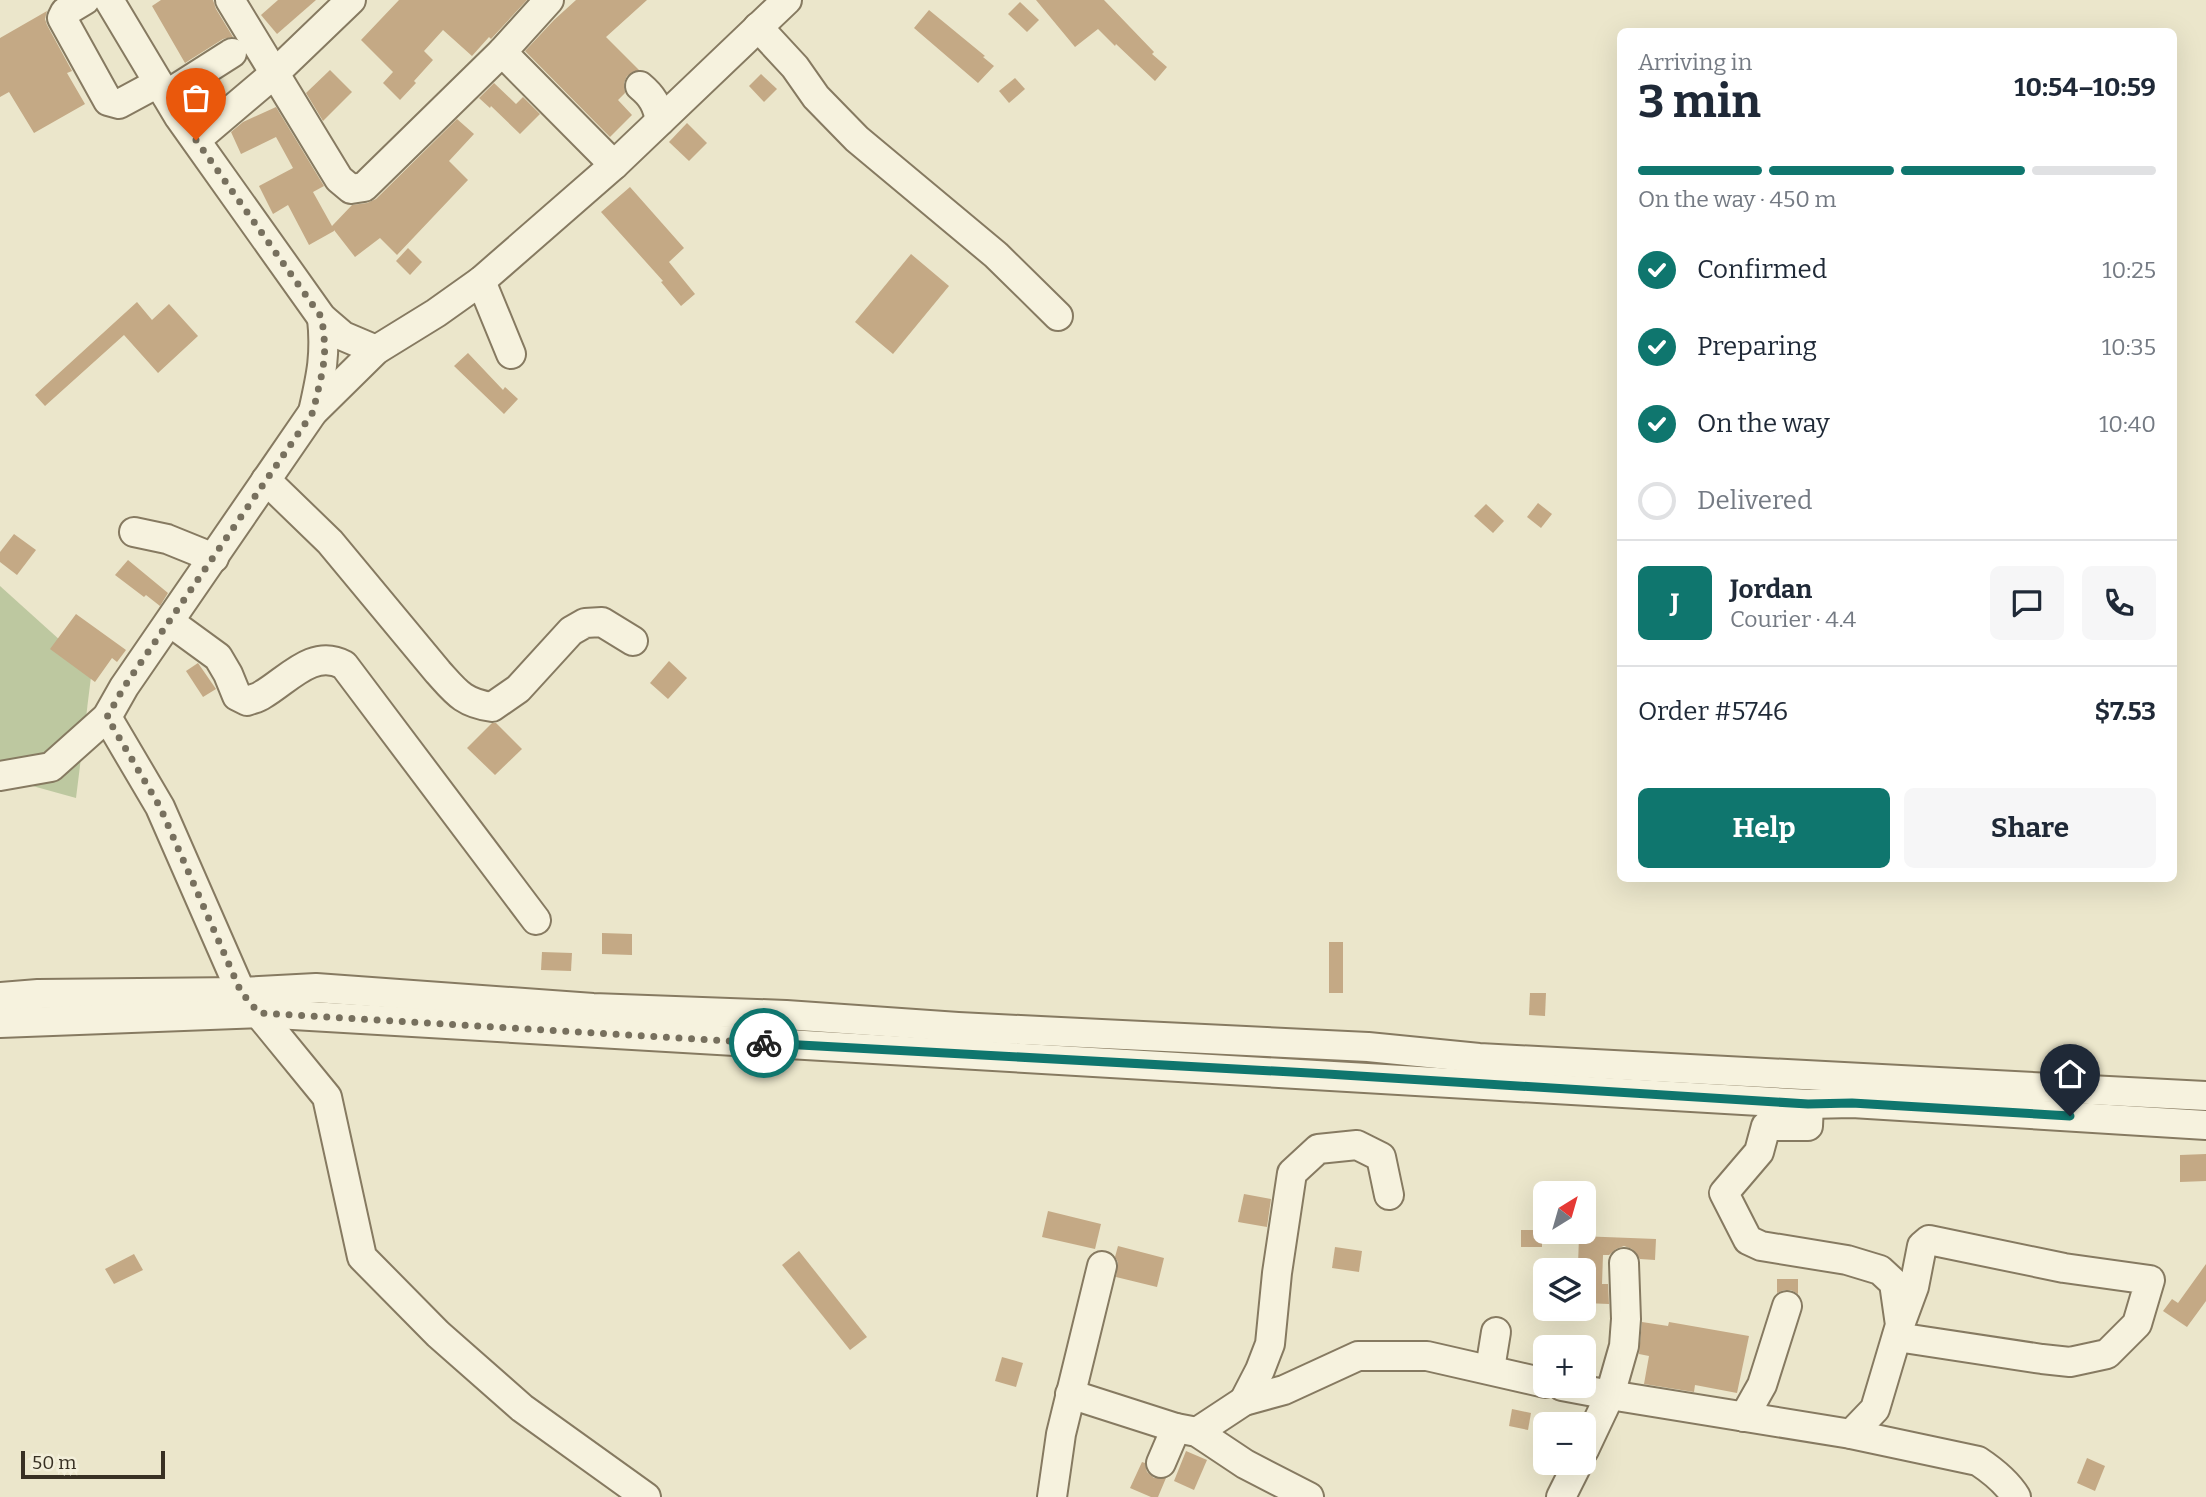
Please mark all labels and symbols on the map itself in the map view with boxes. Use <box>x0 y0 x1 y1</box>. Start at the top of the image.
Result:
pin <box>166 68 226 140</box>
courier <box>729 1008 799 1078</box>
pin <box>2040 1044 2100 1116</box>
north arrow <box>1533 1181 1596 1244</box>
scale bar <box>21 1448 164 1480</box>

